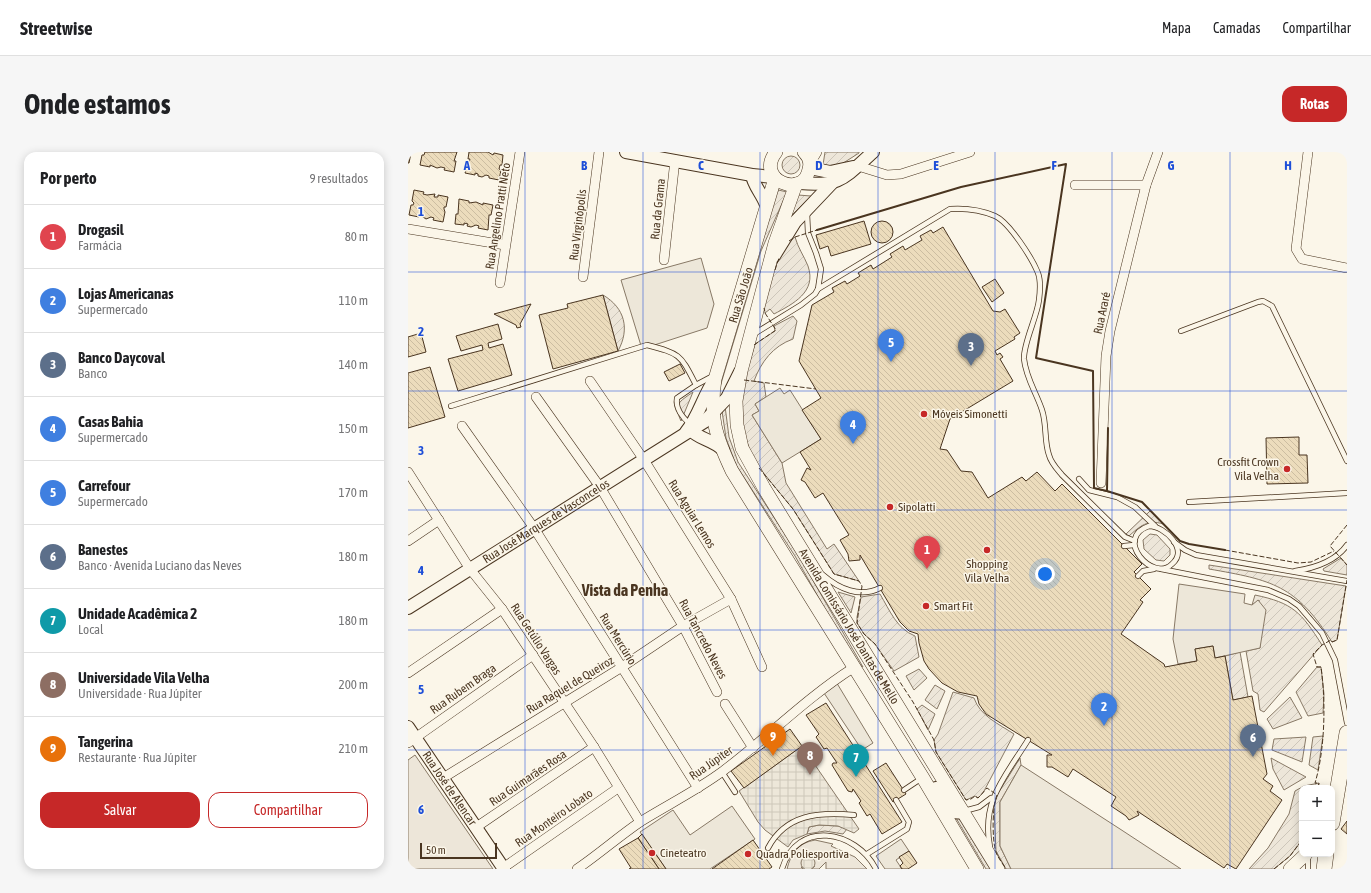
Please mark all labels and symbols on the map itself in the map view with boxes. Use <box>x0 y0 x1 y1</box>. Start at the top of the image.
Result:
text: A <box>463 158 471 173</box>
text: B <box>581 158 588 173</box>
text: C <box>698 158 704 173</box>
text: D <box>815 158 823 173</box>
text: E <box>933 158 939 173</box>
text: F <box>1051 158 1057 173</box>
text: G <box>1168 158 1175 173</box>
text: H <box>1284 158 1292 173</box>
street label: Rua Angelino Pratti Neto <box>483 161 513 270</box>
street label: Rua da Grama <box>648 178 668 240</box>
street label: Rua Virginópolis <box>567 189 589 261</box>
text: 1 <box>418 204 424 219</box>
street label: Rua São João <box>726 265 756 325</box>
street label: Rua Araré <box>1091 291 1113 335</box>
text: 2 <box>418 324 424 339</box>
pin: 5 <box>878 329 904 362</box>
pin: 3 <box>958 333 984 366</box>
place label: Móveis Simonetti <box>932 407 1008 421</box>
marker: Móveis Simonetti <box>919 409 929 419</box>
pin: 4 <box>840 411 866 444</box>
text: 3 <box>418 443 424 458</box>
place label: Crossfit Crown Vila Velha <box>1217 455 1279 483</box>
marker: Crossfit Crown Vila Velha <box>1282 464 1292 474</box>
street label: Rua José Marques de Vasconcelos <box>480 476 612 566</box>
street label: Rua Aguiar Lemos <box>665 477 719 551</box>
place label: Sipolatti <box>898 500 936 514</box>
marker: Sipolatti <box>885 502 895 512</box>
pin: 1 <box>914 536 940 569</box>
marker: Shopping Vila Velha <box>982 545 992 555</box>
street label: Avenida Comissário José Dantas de Mello <box>796 546 902 707</box>
place label: Shopping Vila Velha <box>965 557 1009 585</box>
text: 4 <box>417 563 424 578</box>
your location <box>1035 564 1055 584</box>
district label: Vista da Penha <box>581 581 668 599</box>
street label: Rua Tancredo Neves <box>676 597 730 681</box>
place label: Smart Fit <box>934 599 973 613</box>
street label: Rua Getúlio Vargas <box>508 601 564 677</box>
marker: Smart Fit <box>921 601 931 611</box>
street label: Rua Mercúrio <box>597 611 640 668</box>
street label: Rua Raquel de Queiroz <box>524 653 617 717</box>
street label: Rua Rubem Braga <box>427 661 499 717</box>
text: 5 <box>418 682 424 697</box>
pin: 2 <box>1091 693 1117 726</box>
pin: 9 <box>760 723 786 756</box>
pin: 6 <box>1240 724 1266 757</box>
pin: 8 <box>797 742 823 775</box>
street label: Rua Júpiter <box>687 743 736 783</box>
pin: 7 <box>843 744 869 777</box>
street label: Rua Guimarães Rosa <box>487 747 569 809</box>
street label: Rua José de Alencar <box>419 749 480 828</box>
street label: Rua Monteiro Lobato <box>513 786 596 850</box>
text: 6 <box>418 802 424 817</box>
scale bar <box>420 841 497 860</box>
place label: Cineteatro <box>660 846 707 860</box>
place label: Quadra Poliesportiva <box>756 847 849 861</box>
marker: Cineteatro <box>647 848 657 858</box>
marker: Quadra Poliesportiva <box>743 849 753 859</box>

